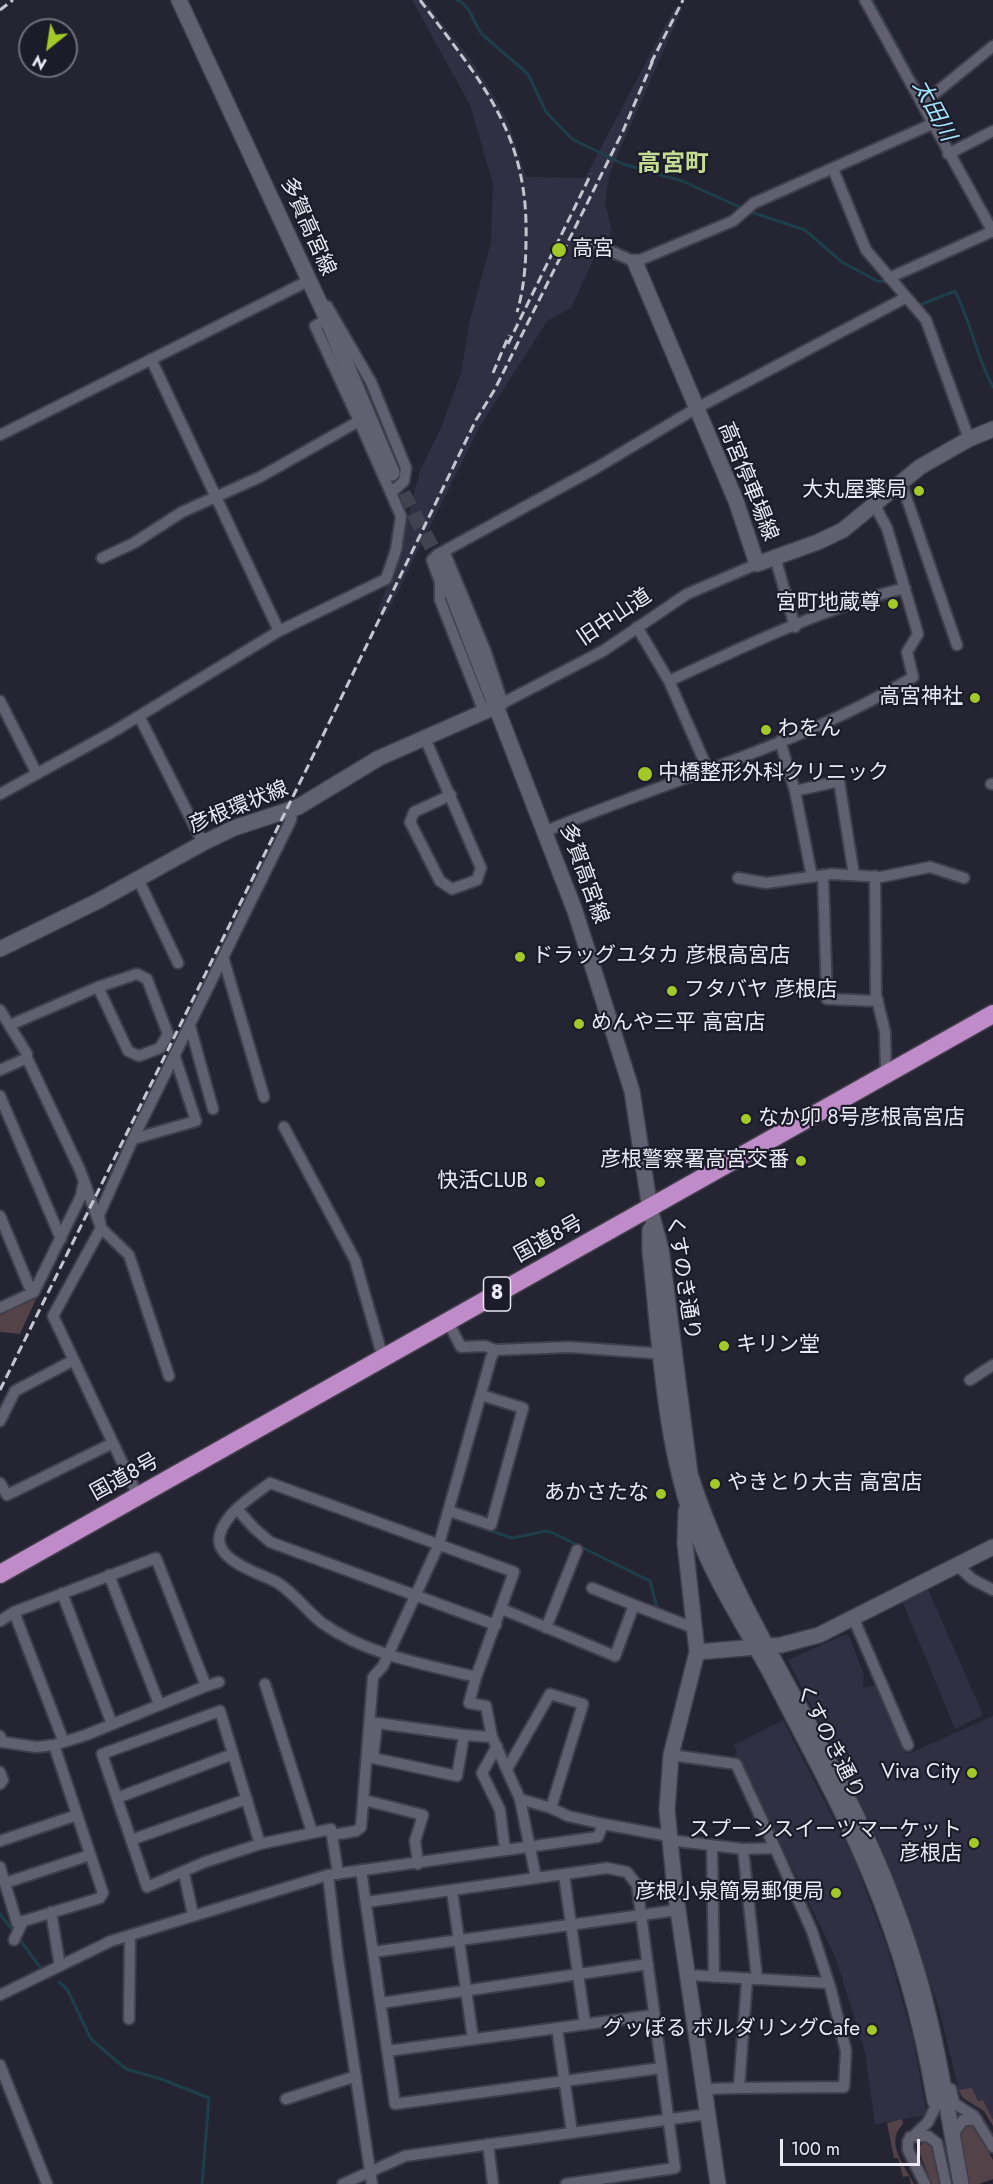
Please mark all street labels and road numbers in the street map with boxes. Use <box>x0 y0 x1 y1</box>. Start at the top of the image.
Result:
street label: 多賀高宮線 <box>274 174 340 280</box>
street label: 高宮停車場線 <box>712 419 782 545</box>
street label: 旧中山道 <box>573 584 657 652</box>
street label: 彦根環状線 <box>186 777 292 839</box>
street label: 多賀高宮線 <box>553 820 613 928</box>
street label: 国道8号 <box>510 1211 588 1269</box>
street label: くすのき通り <box>660 1214 704 1342</box>
road number: 8 <box>484 1277 510 1311</box>
street label: 国道8号 <box>86 1449 164 1507</box>
street label: くすのき通り <box>789 1680 869 1804</box>

